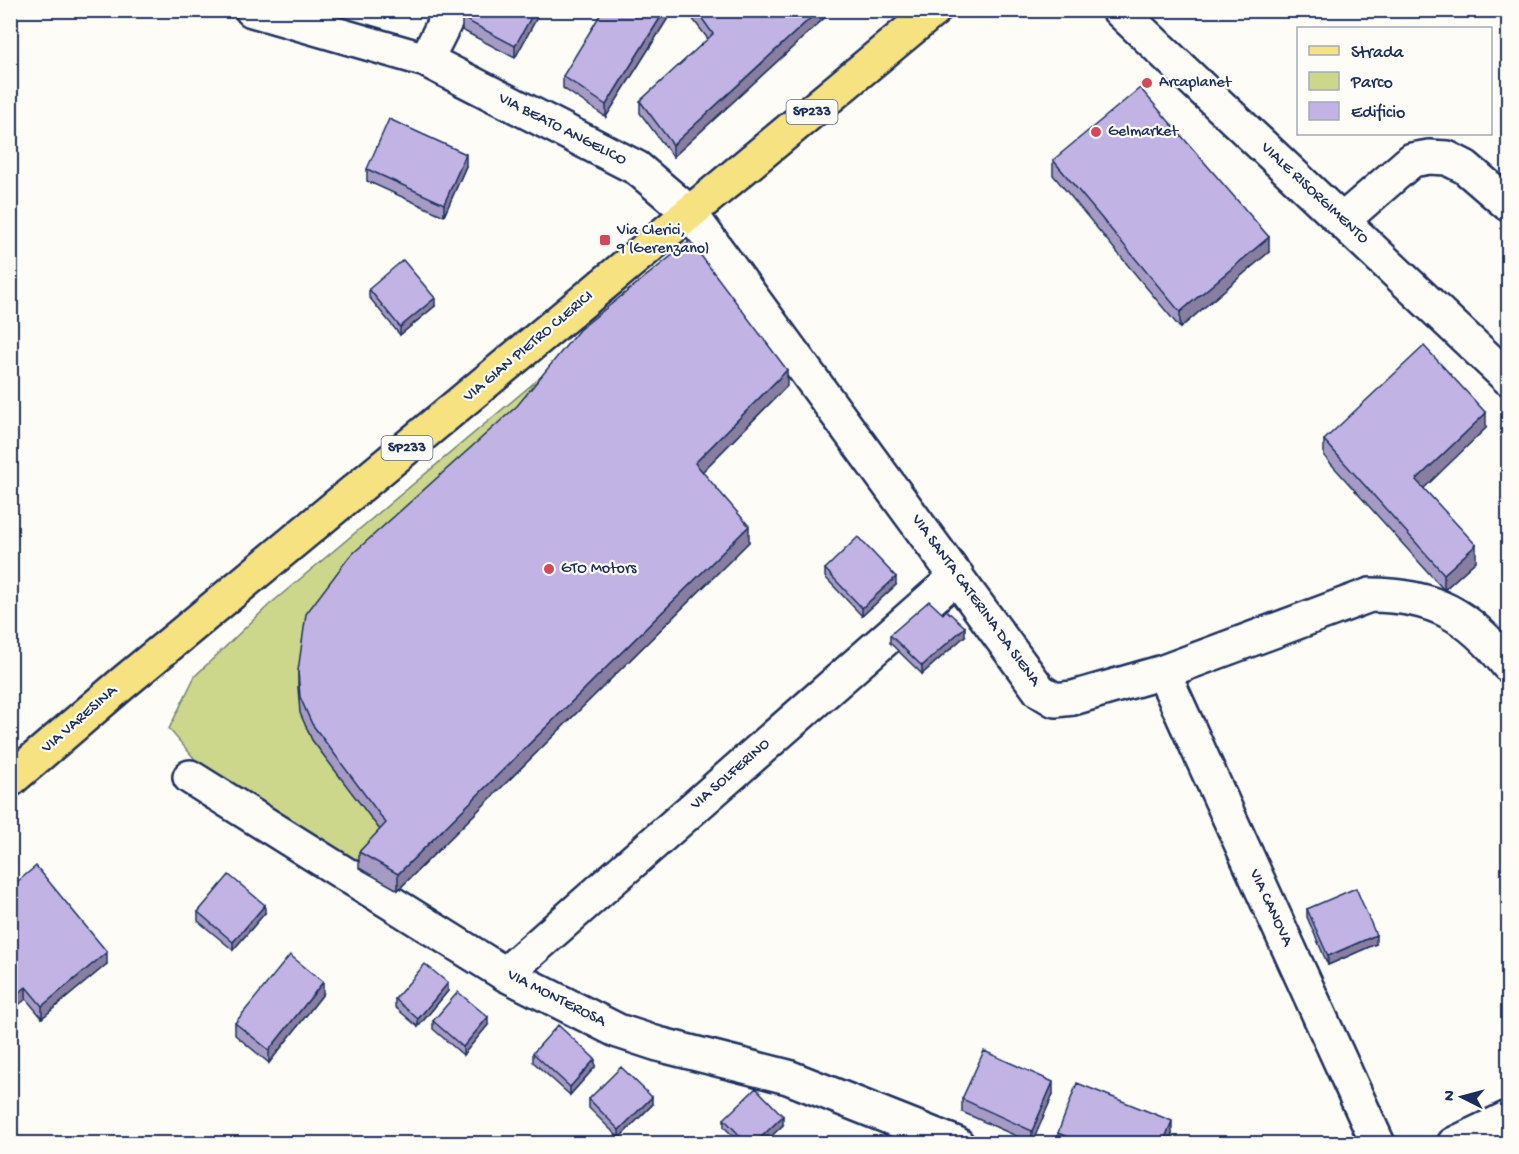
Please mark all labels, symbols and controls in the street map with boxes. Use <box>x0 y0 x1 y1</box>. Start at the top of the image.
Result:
legend <box>1297 27 1492 135</box>
text: Strada <box>1351 43 1405 64</box>
text: Parco <box>1350 73 1393 94</box>
place label: Arcaplanet <box>1159 74 1233 93</box>
marker: Arcaplanet <box>1140 76 1154 90</box>
street label: VIA BEATO ANGELICO <box>494 89 629 171</box>
road number: SP233 <box>786 100 838 124</box>
text: Edificio <box>1351 103 1405 124</box>
place label: Gelmarket <box>1108 123 1179 142</box>
marker: Gelmarket <box>1089 125 1103 139</box>
street label: VIALE RISORGIMENTO <box>1255 138 1372 249</box>
place label: Via Clerici, 9 (Gerenzano) <box>616 222 710 259</box>
marker: Via Clerici, 9 (Gerenzano) <box>598 233 612 247</box>
street label: VIA GIAN PIETRO CLERICI <box>460 287 598 407</box>
road number: SP233 <box>382 436 432 460</box>
street label: VIA SANTA CATERINA DA SIENA <box>906 511 1045 692</box>
place label: GTO Motors <box>561 560 638 579</box>
marker: GTO Motors <box>542 562 556 576</box>
street label: VIA VARESINA <box>38 681 123 759</box>
street label: VIA SOLFERINO <box>687 735 775 815</box>
street label: VIA CANOVA <box>1244 866 1297 951</box>
street label: VIA MONTEROSA <box>503 966 610 1033</box>
north arrow <box>1432 1067 1492 1127</box>
text: N <box>1441 1089 1461 1102</box>

